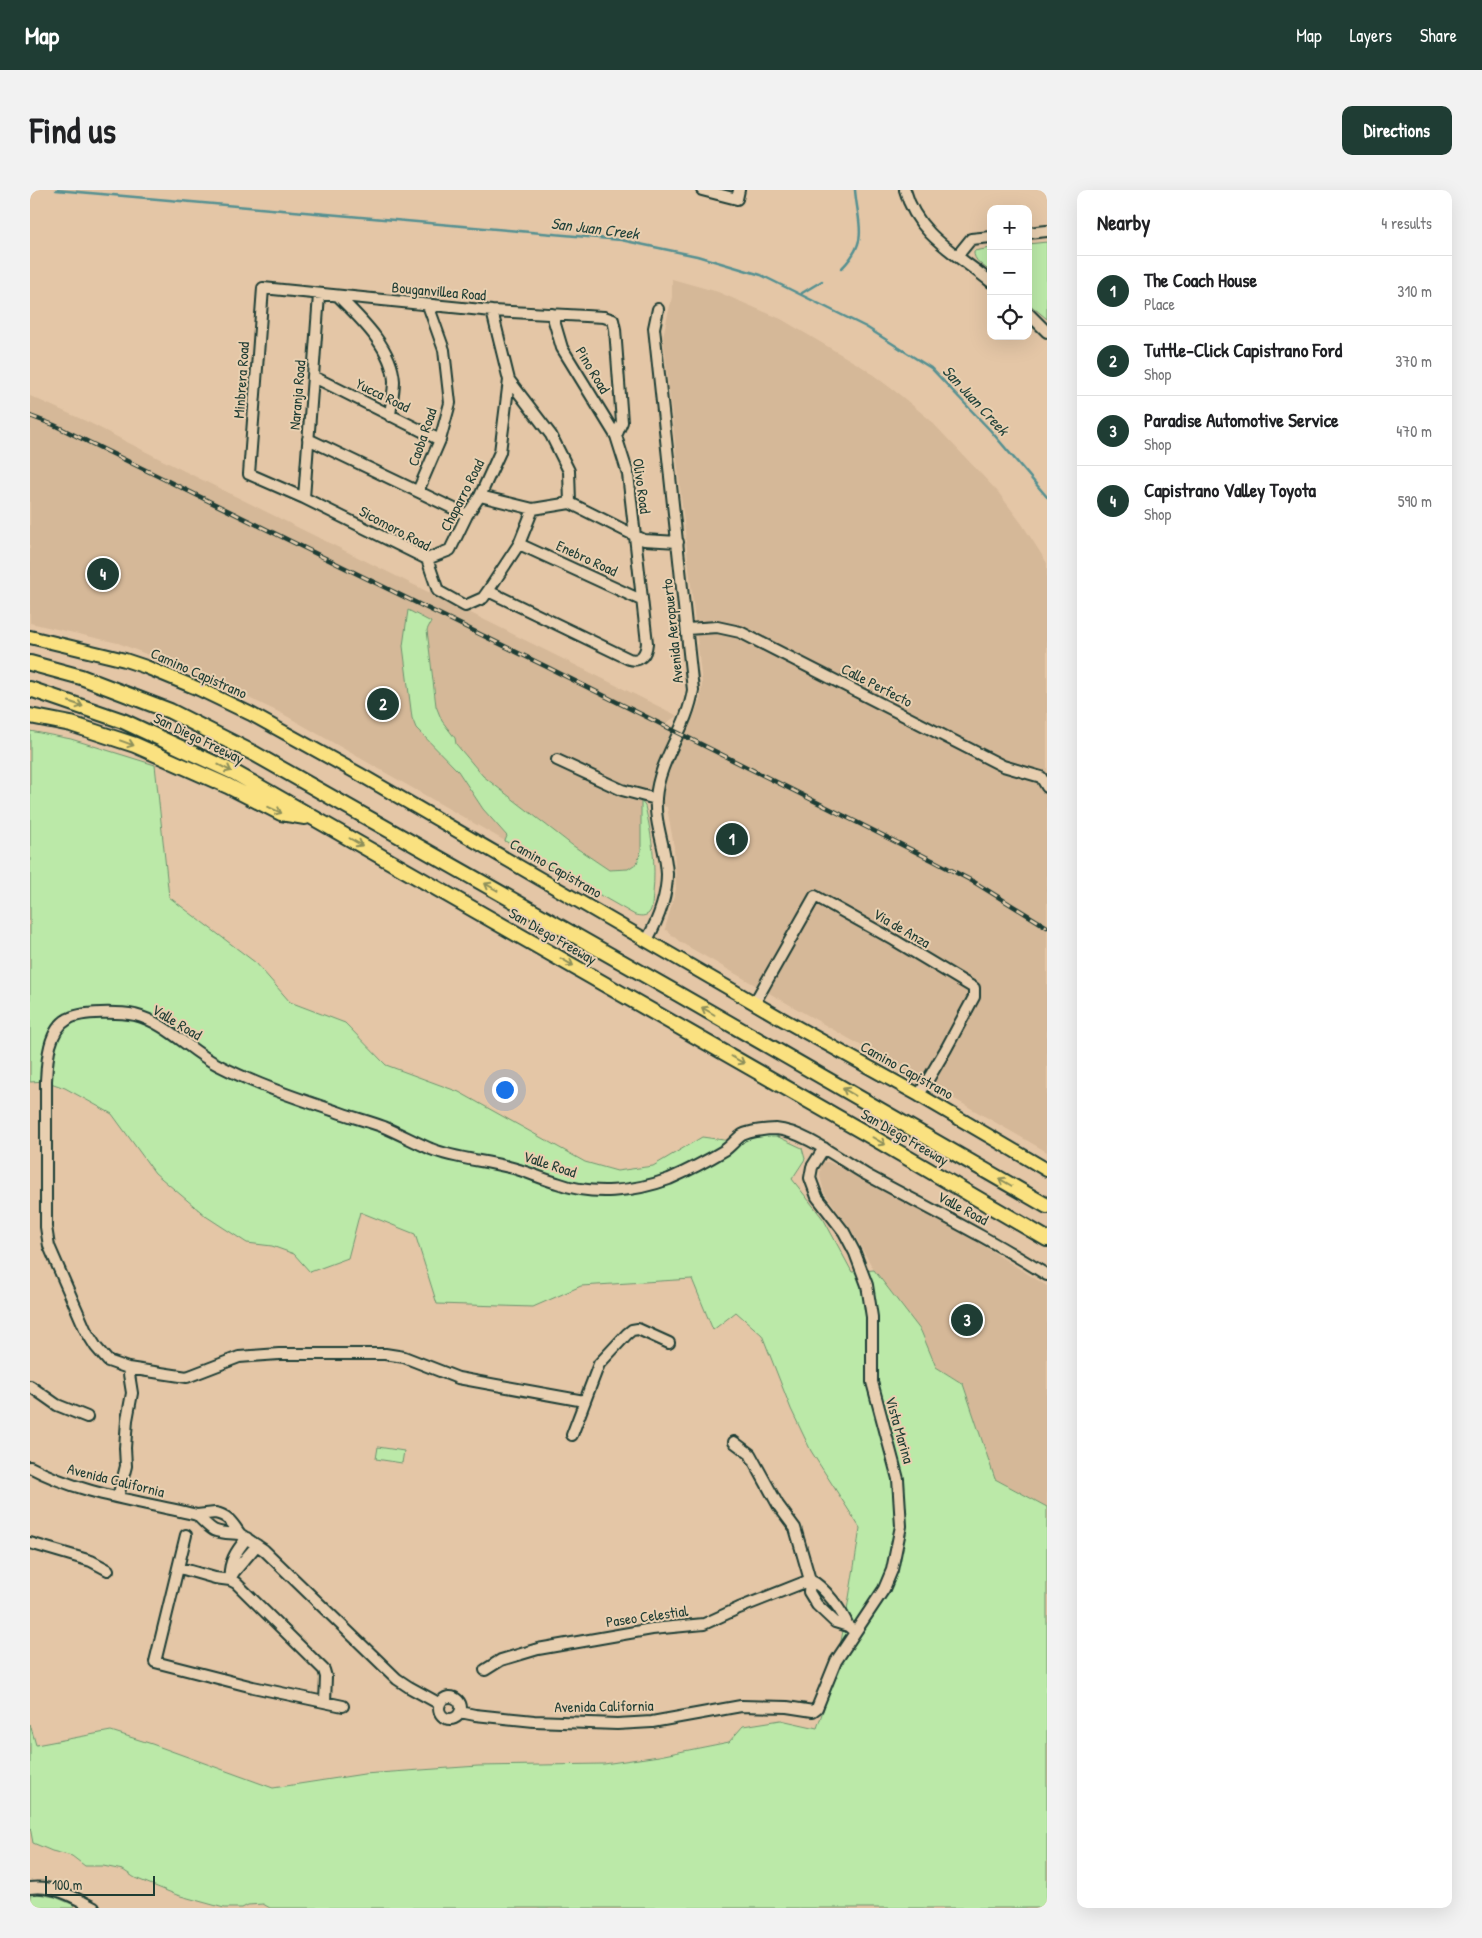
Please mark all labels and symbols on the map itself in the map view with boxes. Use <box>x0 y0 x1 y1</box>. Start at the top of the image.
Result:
water label: San Juan Creek <box>550 212 642 244</box>
street label: Bouganvillea Road <box>391 276 487 306</box>
street label: Minbrera Road <box>228 341 254 419</box>
street label: Pino Road <box>571 343 615 398</box>
street label: Naranja Road <box>284 359 311 431</box>
water label: San Juan Creek <box>938 360 1015 441</box>
street label: Yucca Road <box>352 373 414 417</box>
street label: Caoba Road <box>402 405 442 469</box>
street label: Chaparro Road <box>435 455 489 535</box>
street label: Olivo Road <box>628 457 656 515</box>
street label: Sicomoro Road <box>356 500 435 556</box>
street label: Enebro Road <box>553 535 621 581</box>
pin: 4 <box>87 555 119 593</box>
street label: Avenida Aeropuerto <box>656 578 688 684</box>
street label: Camino Capistrano <box>148 642 250 704</box>
street label: Calle Perfecto <box>838 658 916 712</box>
pin: 2 <box>367 685 399 723</box>
one-way arrow <box>68 700 84 709</box>
street label: San Diego Freeway <box>150 707 248 769</box>
one-way arrow <box>119 739 135 748</box>
one-way arrow <box>218 763 233 773</box>
one-way arrow <box>267 806 282 815</box>
pin: 1 <box>716 820 748 858</box>
street label: Camino Capistrano <box>506 833 606 903</box>
one-way arrow <box>349 837 363 847</box>
one-way arrow <box>484 882 498 892</box>
street label: San Diego Freeway <box>505 902 601 970</box>
street label: Via de Anza <box>870 903 935 953</box>
one-way arrow <box>559 958 573 968</box>
street label: Valle Road <box>148 999 206 1045</box>
one-way arrow <box>701 1005 716 1015</box>
street label: Camino Capistrano <box>857 1036 957 1104</box>
one-way arrow <box>730 1056 745 1066</box>
your location <box>492 1077 518 1103</box>
one-way arrow <box>841 1087 856 1097</box>
street label: San Diego Freeway <box>857 1103 953 1171</box>
one-way arrow <box>871 1137 886 1146</box>
street label: Valle Road <box>521 1146 579 1182</box>
one-way arrow <box>997 1177 1012 1187</box>
street label: Valle Road <box>934 1186 992 1230</box>
pin: 3 <box>951 1301 983 1339</box>
street label: Vista Marina <box>880 1394 920 1466</box>
street label: Avenida California <box>65 1458 167 1502</box>
street label: Paseo Celestial <box>605 1600 689 1632</box>
street label: Avenida California <box>554 1695 654 1717</box>
scale bar <box>45 1873 155 1896</box>

